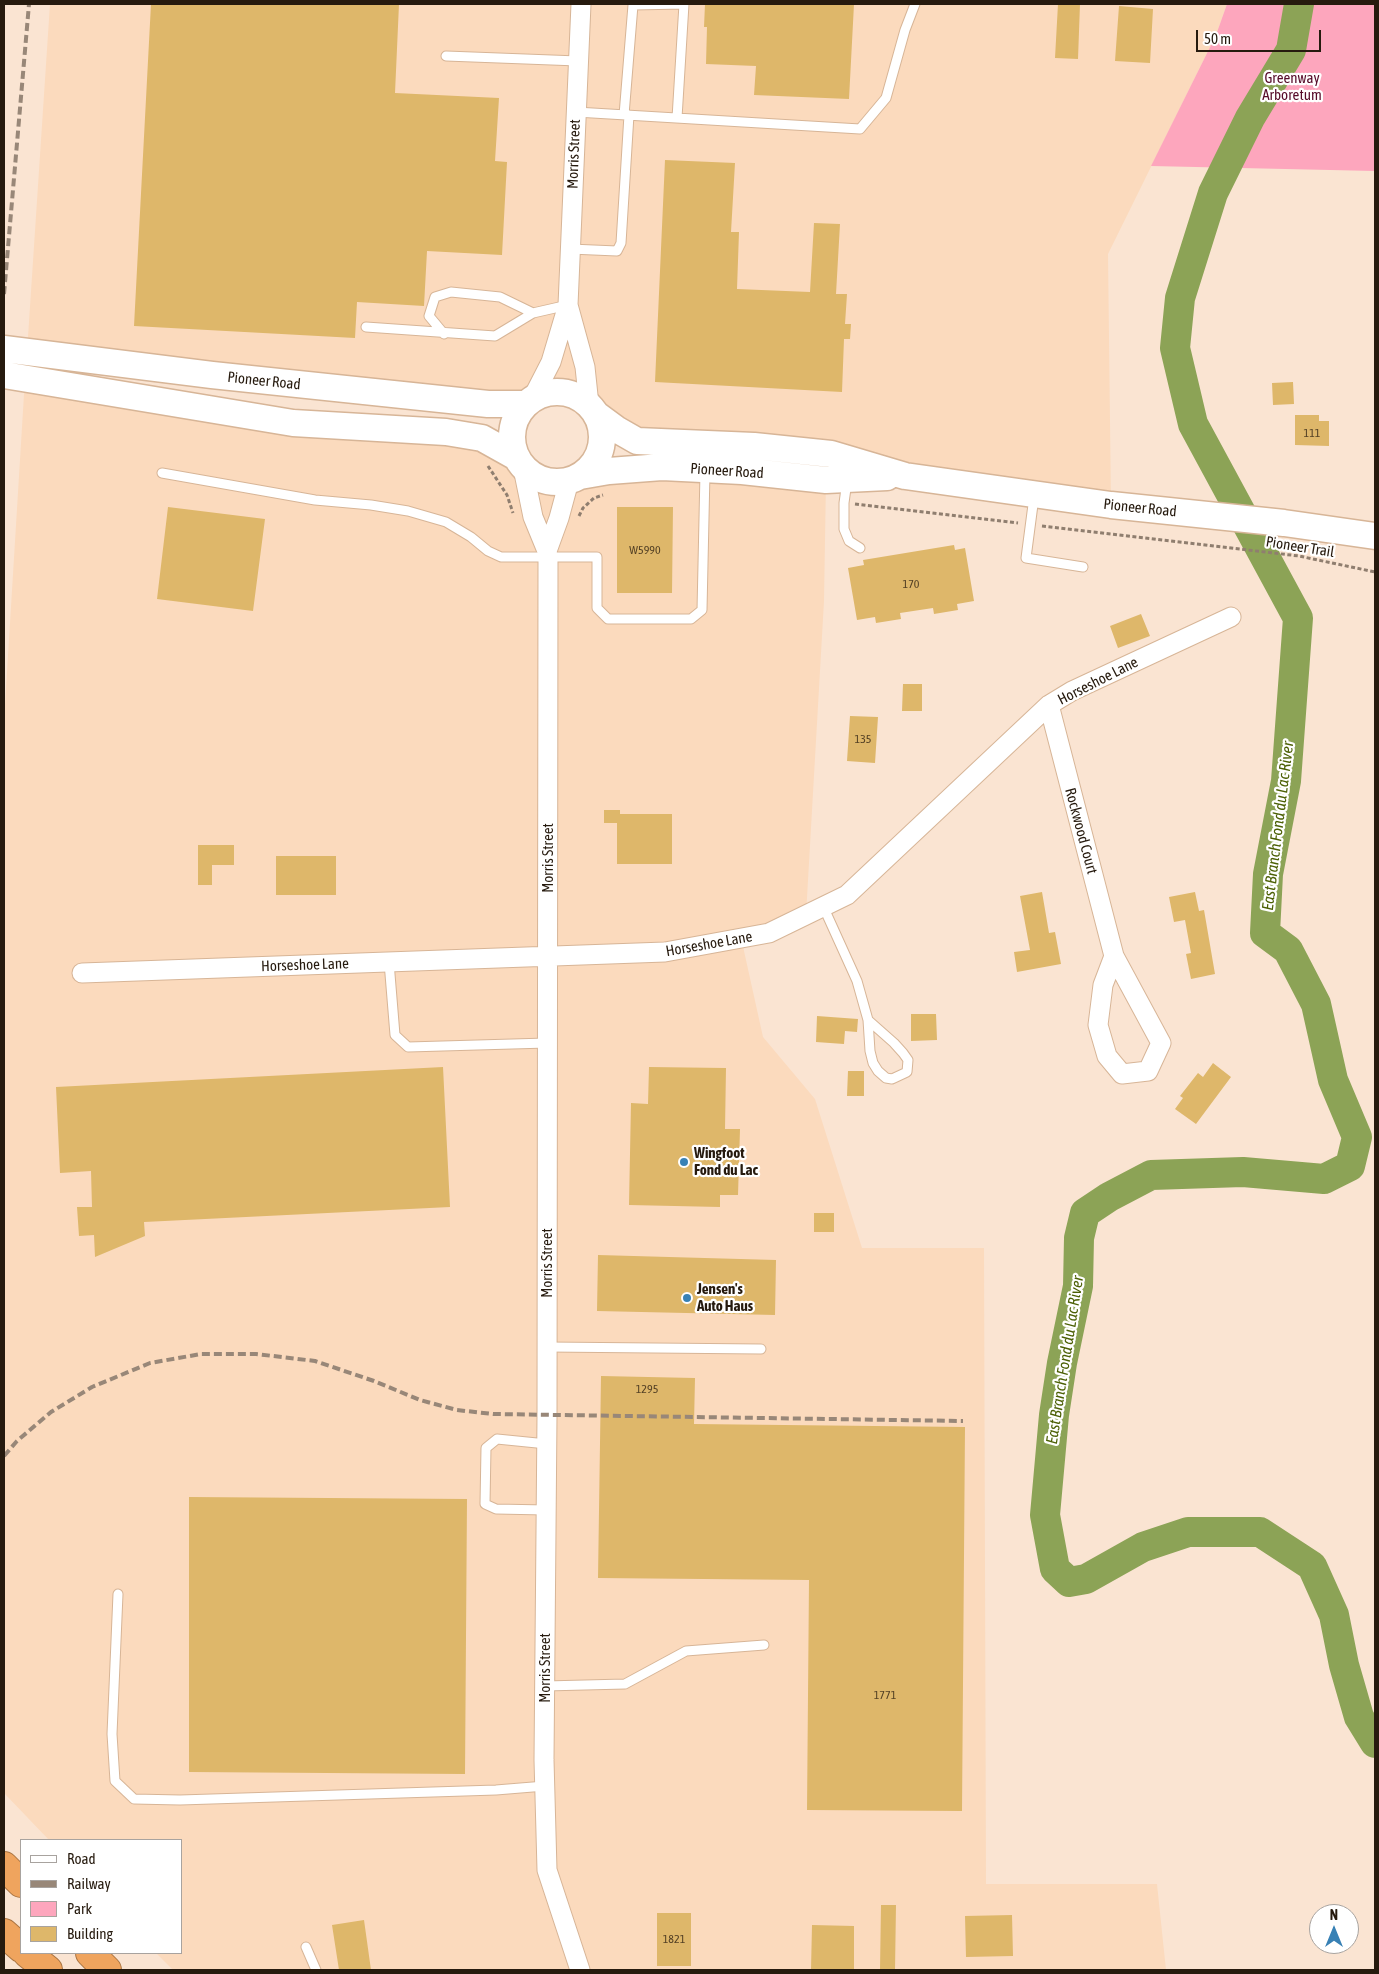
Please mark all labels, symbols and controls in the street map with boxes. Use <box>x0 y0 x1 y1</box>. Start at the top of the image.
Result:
scale bar <box>1199 20 1324 52</box>
text: 50 m <box>1204 30 1231 47</box>
park label: Greenway Arboretum <box>1262 69 1322 104</box>
street label: Morris Street <box>564 119 584 189</box>
street label: Pioneer Road <box>227 368 301 394</box>
house number: 111 <box>1304 426 1320 440</box>
street label: Pioneer Road <box>690 459 764 483</box>
street label: Pioneer Road <box>1103 495 1177 521</box>
street label: Pioneer Trail <box>1264 533 1336 561</box>
house number: W5990 <box>629 543 661 557</box>
house number: 170 <box>903 577 919 591</box>
street label: Horseshoe Lane <box>1055 653 1141 709</box>
house number: 135 <box>855 732 871 746</box>
water label: East Branch Fond du Lac River <box>1258 740 1298 912</box>
street label: Rockwood Court <box>1061 786 1101 876</box>
street label: Morris Street <box>539 823 557 893</box>
street label: Horseshoe Lane <box>664 928 754 960</box>
street label: Horseshoe Lane <box>261 954 349 976</box>
place label: Wingfoot Fond du Lac <box>694 1144 758 1179</box>
marker: Wingfoot Fond du Lac <box>678 1156 690 1168</box>
street label: Morris Street <box>538 1228 556 1298</box>
water label: East Branch Fond du Lac River <box>1042 1274 1088 1446</box>
place label: Jensen's Auto Haus <box>697 1280 753 1315</box>
marker: Jensen's Auto Haus <box>681 1292 693 1304</box>
house number: 1295 <box>636 1382 658 1396</box>
street label: Morris Street <box>536 1633 554 1703</box>
house number: 1771 <box>874 1688 896 1702</box>
legend <box>20 1839 182 1954</box>
text: Road <box>67 1850 96 1867</box>
text: Railway <box>67 1875 111 1892</box>
text: Park <box>67 1900 92 1917</box>
north arrow <box>1309 1904 1359 1954</box>
text: N <box>1330 1907 1338 1923</box>
text: Building <box>67 1925 113 1942</box>
house number: 1821 <box>663 1932 685 1946</box>

